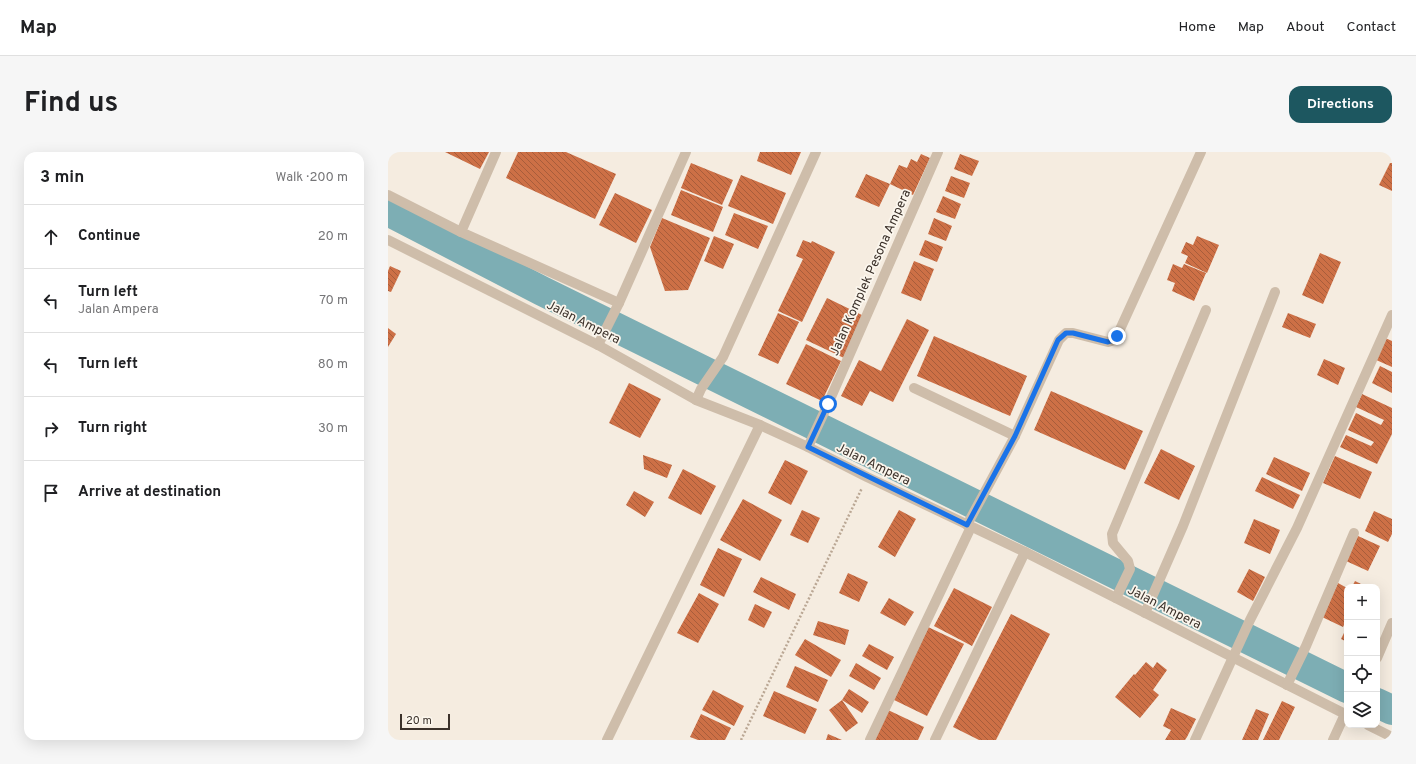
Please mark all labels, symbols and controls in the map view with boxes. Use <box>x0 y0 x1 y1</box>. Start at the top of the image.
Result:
text: Map <box>20 16 57 40</box>
text: Home <box>1179 19 1216 36</box>
text: Map <box>1238 19 1264 36</box>
text: About <box>1286 19 1325 36</box>
text: Contact <box>1347 19 1396 36</box>
text: Find us <box>24 86 118 122</box>
button: Directions <box>1289 86 1392 123</box>
text: 3 min <box>40 167 84 189</box>
text: Walk · 200 m <box>276 170 348 186</box>
street label: Jalan Komplek Pesona Ampera <box>827 187 915 359</box>
icon: ahead <box>40 226 62 248</box>
text: Continue <box>78 227 140 246</box>
text: 20 m <box>318 229 348 245</box>
text: Turn left <box>78 283 138 302</box>
icon: left <box>40 290 62 312</box>
text: 70 m <box>319 293 348 309</box>
street label: Jalan Ampera <box>543 298 623 348</box>
text: Jalan Ampera <box>78 302 159 318</box>
route end <box>1108 327 1126 345</box>
icon: left <box>40 354 62 376</box>
text: Turn left <box>78 355 138 374</box>
text: 80 m <box>318 357 348 373</box>
route start <box>819 395 837 413</box>
icon: right <box>40 418 62 440</box>
text: Turn right <box>78 419 147 438</box>
text: 30 m <box>318 421 348 437</box>
street label: Jalan Ampera <box>833 440 913 490</box>
icon: arrive <box>40 482 62 504</box>
text: Arrive at destination <box>78 483 221 502</box>
street label: Jalan Ampera <box>1124 583 1204 633</box>
map controls <box>1344 584 1380 728</box>
button: + <box>1344 584 1380 620</box>
button: − <box>1344 620 1380 656</box>
button: locate <box>1344 656 1380 692</box>
button: layers <box>1344 692 1380 728</box>
scale bar <box>400 712 450 731</box>
text: 20 m <box>406 714 432 728</box>

